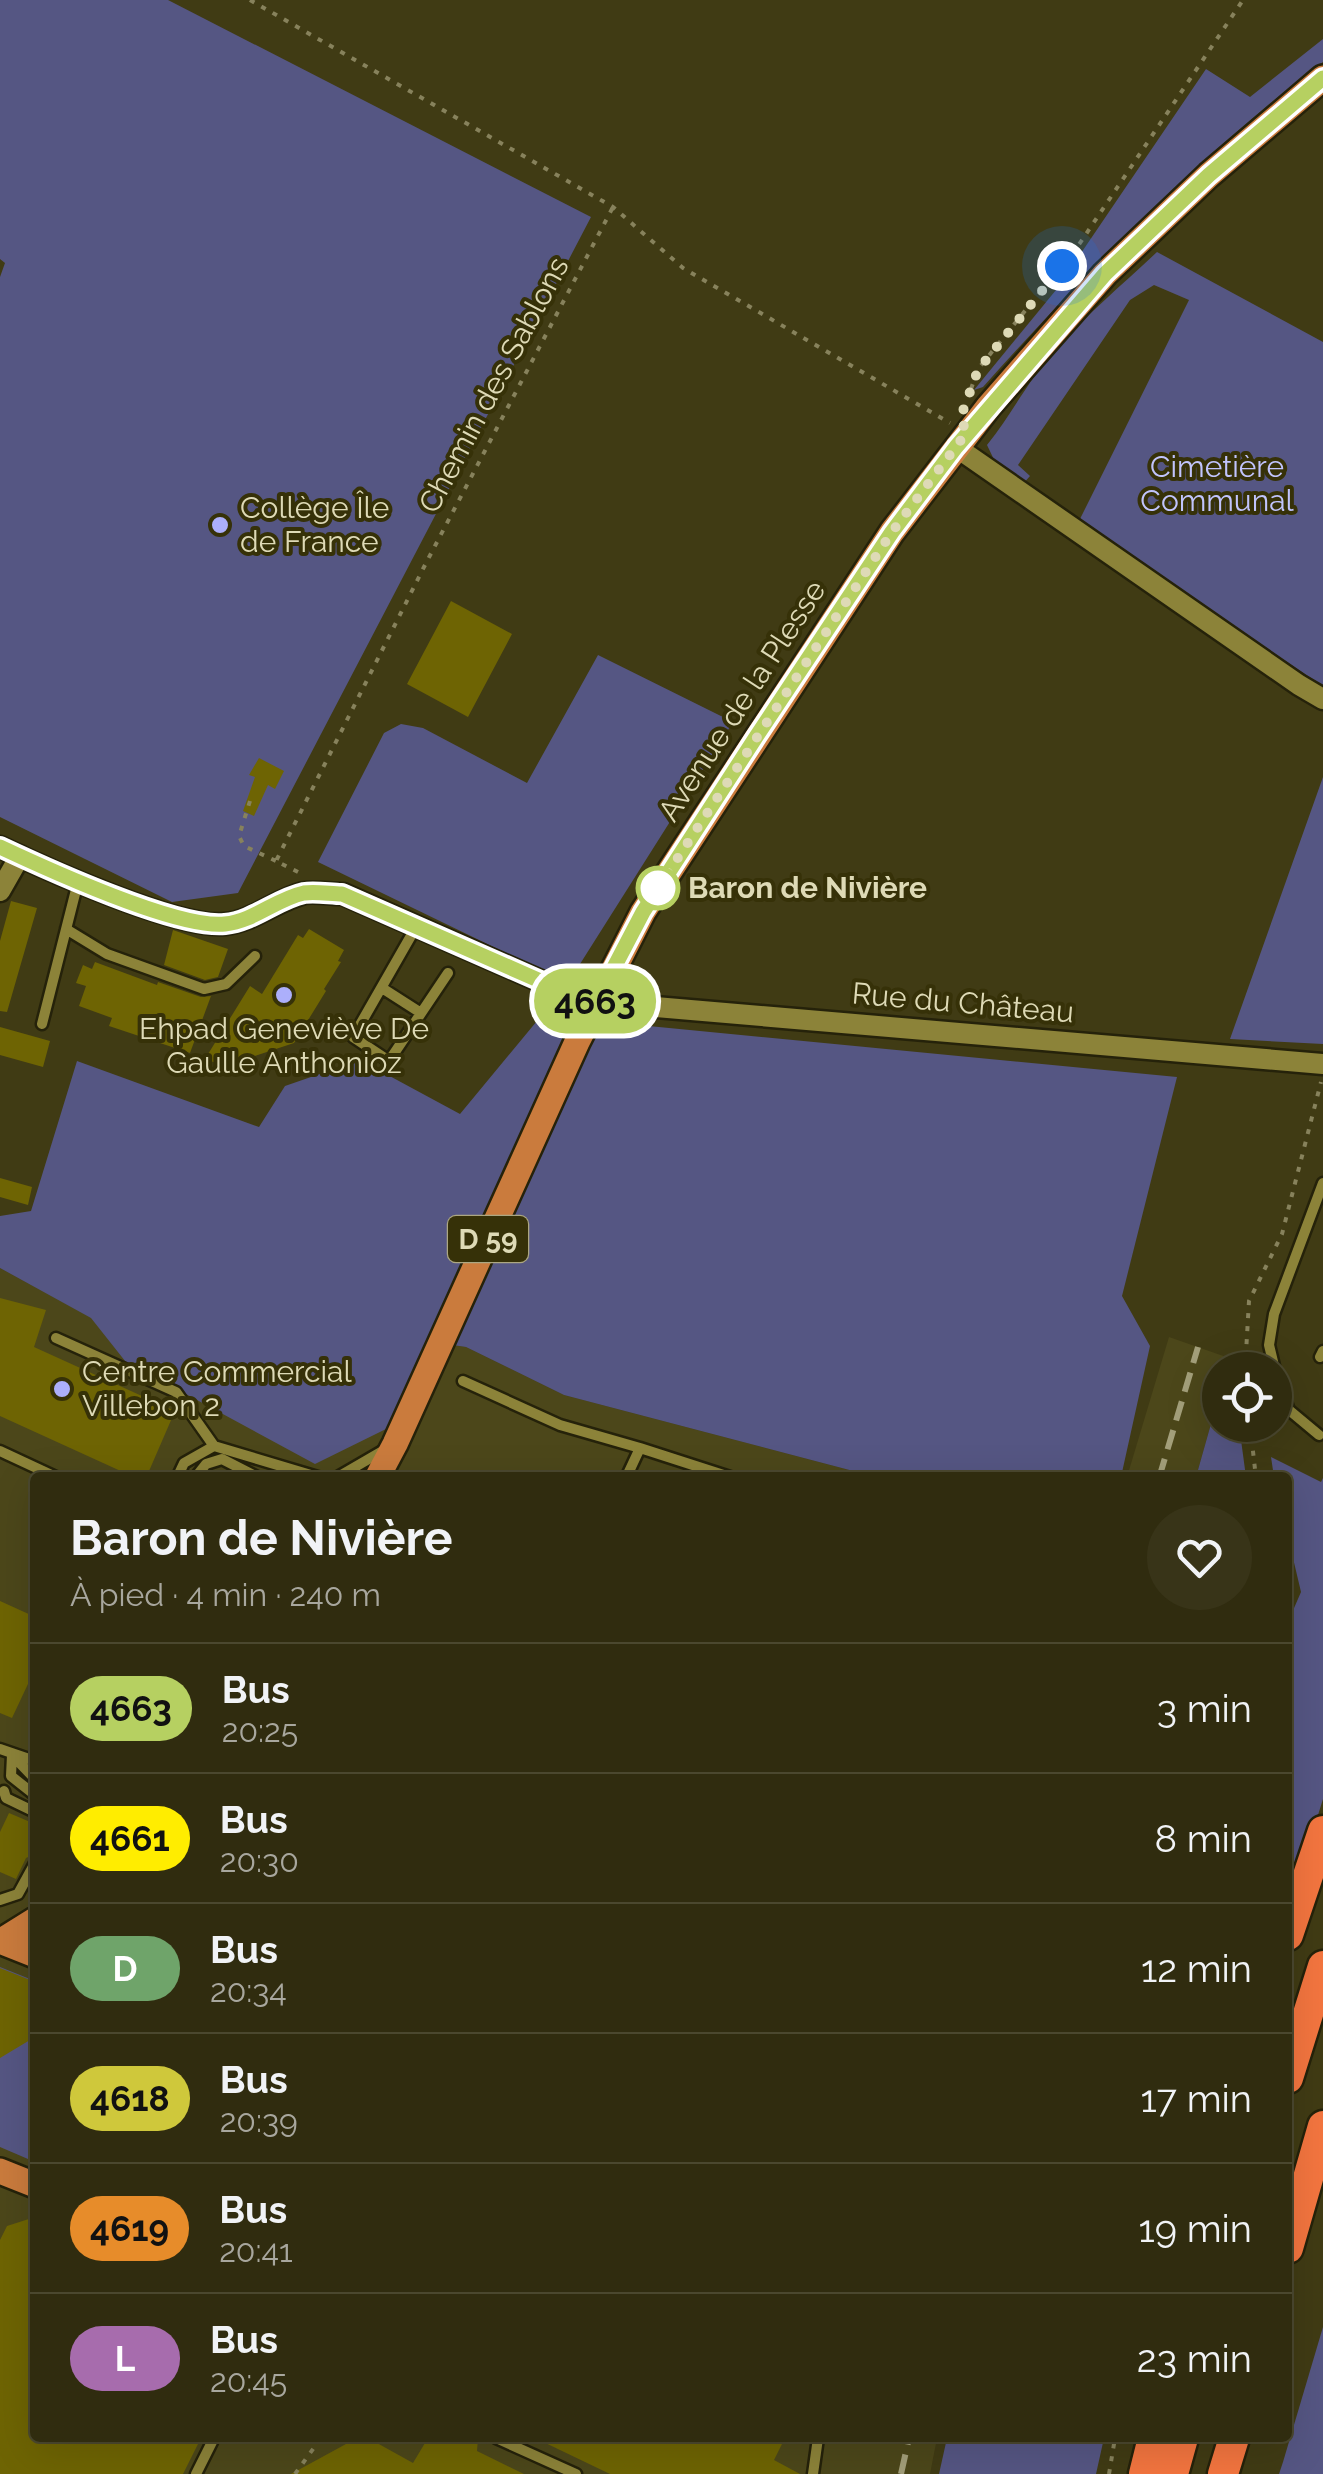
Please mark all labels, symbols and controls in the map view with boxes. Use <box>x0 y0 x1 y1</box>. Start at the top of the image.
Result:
your location <box>1037 241 1087 291</box>
street label: Chemin des Sablons <box>411 251 576 519</box>
park label: Cimetière Communal <box>1140 449 1295 518</box>
place label: Collège Île de France <box>240 490 389 559</box>
marker: Collège Île de France <box>209 514 231 536</box>
street label: Avenue de la Plesse <box>651 574 833 828</box>
marker: Baron de Nivière <box>637 867 679 909</box>
place label: Baron de Nivière <box>688 870 927 905</box>
line badge: 4663 <box>525 968 665 1034</box>
street label: Rue du Château <box>851 975 1075 1030</box>
text: 4663 <box>554 981 636 1022</box>
marker: Ehpad Geneviève De Gaulle Anthonioz <box>273 984 295 1006</box>
place label: Ehpad Geneviève De Gaulle Anthonioz <box>139 1011 429 1080</box>
road number: D 59 <box>448 1216 528 1262</box>
map controls <box>1202 1352 1292 1442</box>
button: locate <box>1202 1352 1292 1442</box>
place label: Centre Commercial Villebon 2 <box>82 1354 352 1423</box>
marker: Centre Commercial Villebon 2 <box>51 1378 73 1400</box>
button: heart <box>1147 1505 1252 1610</box>
text: Baron de Nivière <box>70 1510 453 1566</box>
text: À pied · 4 min · 240 m <box>70 1576 381 1613</box>
text: Bus <box>222 1667 290 1712</box>
text: 3 min <box>1157 1686 1252 1731</box>
text: 4663 <box>90 1688 172 1729</box>
text: 20:25 <box>222 1712 298 1749</box>
text: Bus <box>220 1797 288 1842</box>
text: 8 min <box>1154 1816 1252 1861</box>
text: 4661 <box>90 1818 170 1859</box>
text: 20:30 <box>220 1842 299 1879</box>
text: Bus <box>210 1927 278 1972</box>
text: 12 min <box>1141 1946 1252 1991</box>
text: D <box>112 1948 138 1989</box>
text: 20:34 <box>210 1972 287 2009</box>
text: Bus <box>220 2057 288 2102</box>
text: 17 min <box>1141 2076 1252 2121</box>
text: 4618 <box>90 2078 170 2119</box>
text: 20:39 <box>220 2102 298 2139</box>
text: Bus <box>219 2187 287 2232</box>
text: 19 min <box>1138 2206 1252 2251</box>
text: 4619 <box>90 2208 169 2249</box>
text: 20:41 <box>219 2232 293 2269</box>
text: Bus <box>210 2317 278 2362</box>
text: 23 min <box>1137 2336 1252 2381</box>
text: L <box>115 2338 135 2379</box>
text: 20:45 <box>210 2362 287 2399</box>

